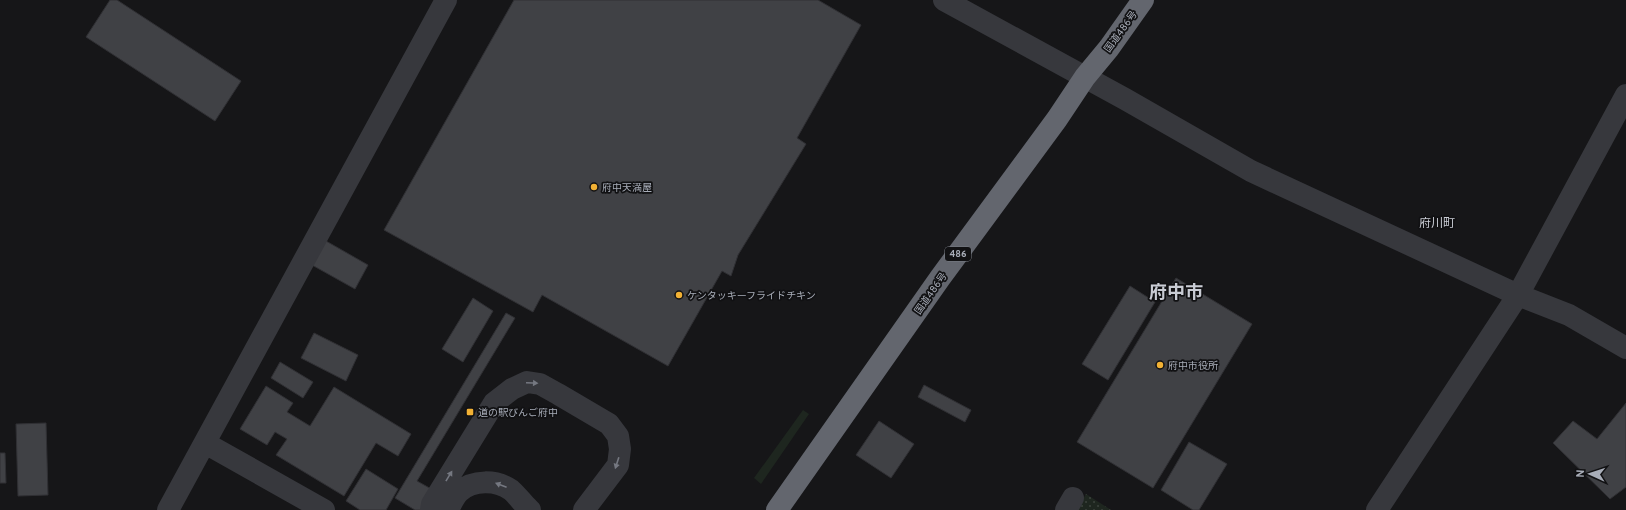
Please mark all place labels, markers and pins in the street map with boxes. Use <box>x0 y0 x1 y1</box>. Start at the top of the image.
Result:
marker: 府中天満屋 <box>589 182 599 192</box>
place label: 府中天満屋 <box>602 182 652 195</box>
marker: ケンタッキーフライドチキン <box>674 290 684 300</box>
place label: ケンタッキーフライドチキン <box>687 290 816 303</box>
marker: 府中市役所 <box>1155 360 1165 370</box>
place label: 府中市役所 <box>1168 360 1218 373</box>
marker: 道の駅びんご府中 <box>465 407 475 417</box>
place label: 道の駅びんご府中 <box>478 407 558 420</box>

